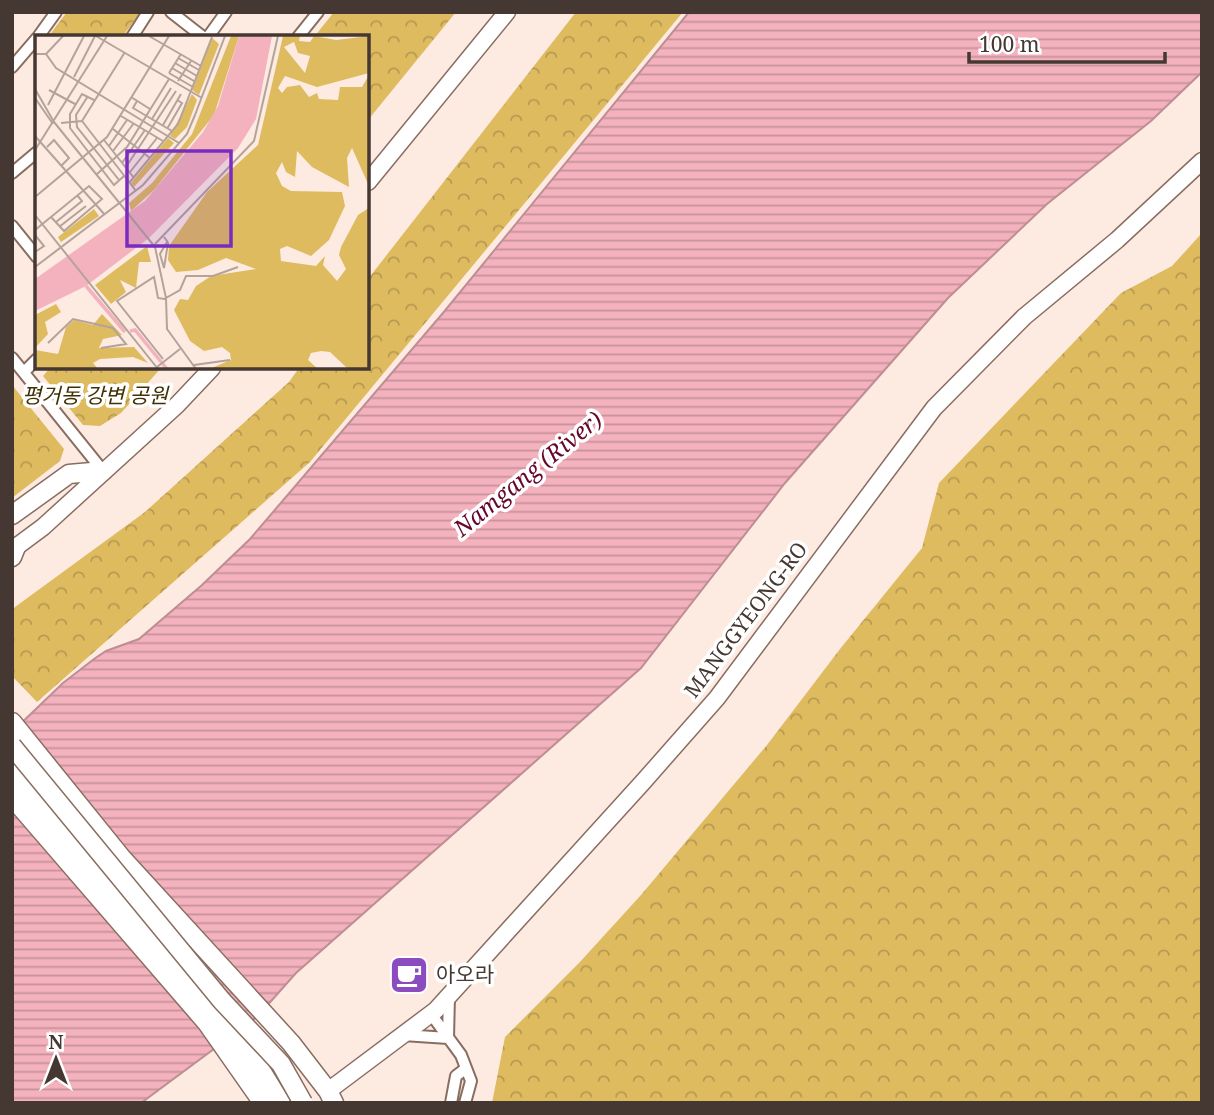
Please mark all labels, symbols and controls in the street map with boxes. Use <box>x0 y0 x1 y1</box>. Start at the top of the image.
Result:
scale bar <box>969 21 1165 65</box>
text: 100 m <box>979 30 1040 58</box>
inset map <box>35 35 369 369</box>
park label: 평거동 강변 공원 <box>22 381 170 409</box>
water label: Namgang (River) <box>446 403 608 544</box>
street label: MANGGYEONG-RO <box>677 536 813 703</box>
cafe icon: 아오라 <box>388 954 430 996</box>
place label: 아오라 <box>436 960 494 988</box>
north arrow <box>21 1024 91 1094</box>
text: N <box>49 1029 64 1055</box>

